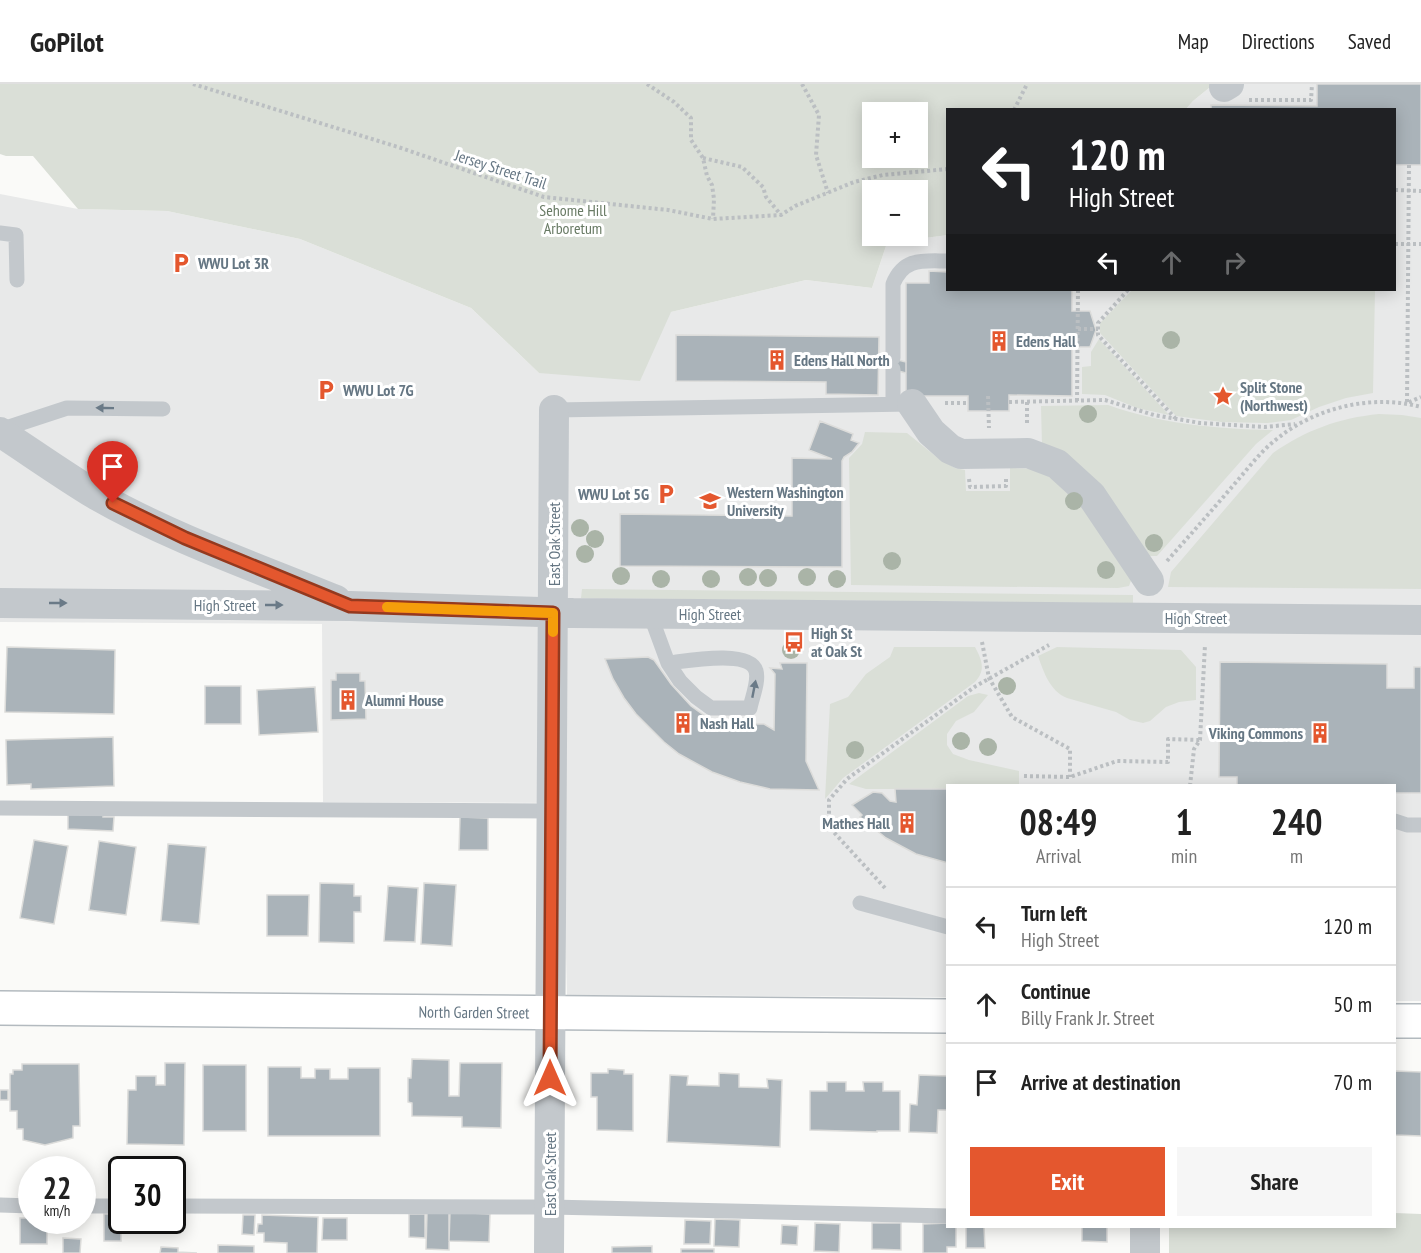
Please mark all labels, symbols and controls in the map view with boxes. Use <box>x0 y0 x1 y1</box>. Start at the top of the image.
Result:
text: GoPilot <box>30 23 104 60</box>
text: Map <box>1178 28 1209 55</box>
text: Directions <box>1242 28 1315 55</box>
text: Saved <box>1348 28 1391 55</box>
map controls <box>862 102 928 246</box>
button: + <box>862 102 928 168</box>
text: 120 m <box>1069 127 1166 182</box>
icon: left <box>970 132 1048 210</box>
street label: Jersey Street Trail <box>452 144 550 193</box>
button: − <box>862 180 928 246</box>
text: High Street <box>1069 180 1175 214</box>
park label: Sehome Hill Arboretum <box>539 200 607 238</box>
icon: left <box>1092 246 1125 279</box>
icon: ahead <box>1155 246 1188 279</box>
icon: right <box>1218 246 1251 279</box>
parking icon: WWU Lot 3R <box>169 251 193 275</box>
place label: WWU Lot 3R <box>197 253 269 273</box>
building icon: Edens Hall <box>987 329 1011 353</box>
place label: Edens Hall <box>1016 331 1076 351</box>
building icon: Edens Hall North <box>765 348 789 372</box>
place label: Edens Hall North <box>794 350 890 370</box>
place label: Split Stone (Northwest) <box>1240 377 1308 415</box>
parking icon: WWU Lot 7G <box>314 378 338 402</box>
place label: WWU Lot 7G <box>342 380 414 400</box>
place icon: Split Stone (Northwest) <box>1211 384 1235 408</box>
one-way arrow <box>95 403 114 413</box>
pin <box>87 441 138 503</box>
icon: arrive <box>96 450 129 483</box>
parking icon: WWU Lot 5G <box>654 482 678 506</box>
place label: Western Washington University <box>726 482 844 520</box>
place label: WWU Lot 5G <box>577 484 649 504</box>
school or university icon: Western Washington University <box>698 489 722 513</box>
street label: East Oak Street <box>544 501 564 586</box>
street label: High Street <box>194 595 257 615</box>
one-way arrow <box>49 598 68 608</box>
one-way arrow <box>265 600 284 610</box>
street label: High Street <box>679 604 742 624</box>
street label: High Street <box>1165 608 1228 628</box>
place label: High St at Oak St <box>811 623 862 661</box>
bus stop icon: High St at Oak St <box>782 630 806 654</box>
one-way arrow <box>750 680 759 699</box>
building icon: Alumni House <box>336 688 360 712</box>
place label: Alumni House <box>364 690 444 710</box>
building icon: Nash Hall <box>671 711 695 735</box>
place label: Nash Hall <box>700 713 754 733</box>
building icon: Viking Commons <box>1308 721 1332 745</box>
place label: Viking Commons <box>1208 723 1303 743</box>
text: 08:49 <box>1020 798 1097 845</box>
text: 1 <box>1175 798 1193 845</box>
text: 240 <box>1271 798 1322 845</box>
building icon: Mathes Hall <box>895 811 919 835</box>
place label: Mathes Hall <box>822 813 890 833</box>
text: Arrival <box>1036 843 1081 869</box>
text: min <box>1171 843 1197 869</box>
text: m <box>1290 843 1303 869</box>
text: Turn left <box>1021 899 1087 927</box>
icon: left <box>970 910 1003 943</box>
text: 120 m <box>1323 912 1372 940</box>
text: High Street <box>1021 927 1099 953</box>
text: Continue <box>1021 977 1091 1005</box>
icon: ahead <box>970 988 1003 1021</box>
text: 50 m <box>1333 990 1372 1018</box>
street label: North Garden Street <box>418 1002 530 1022</box>
text: Billy Frank Jr. Street <box>1021 1005 1154 1031</box>
position arrow <box>518 1046 582 1110</box>
icon: arrive <box>970 1066 1003 1099</box>
text: Arrive at destination <box>1021 1068 1181 1096</box>
text: 70 m <box>1333 1068 1372 1096</box>
street label: East Oak Street <box>540 1131 560 1216</box>
button: Exit <box>970 1147 1165 1216</box>
button: Share <box>1177 1147 1372 1216</box>
speed limit sign: 30 <box>108 1156 186 1234</box>
text: 22 <box>43 1168 71 1207</box>
text: km/h <box>44 1201 70 1220</box>

